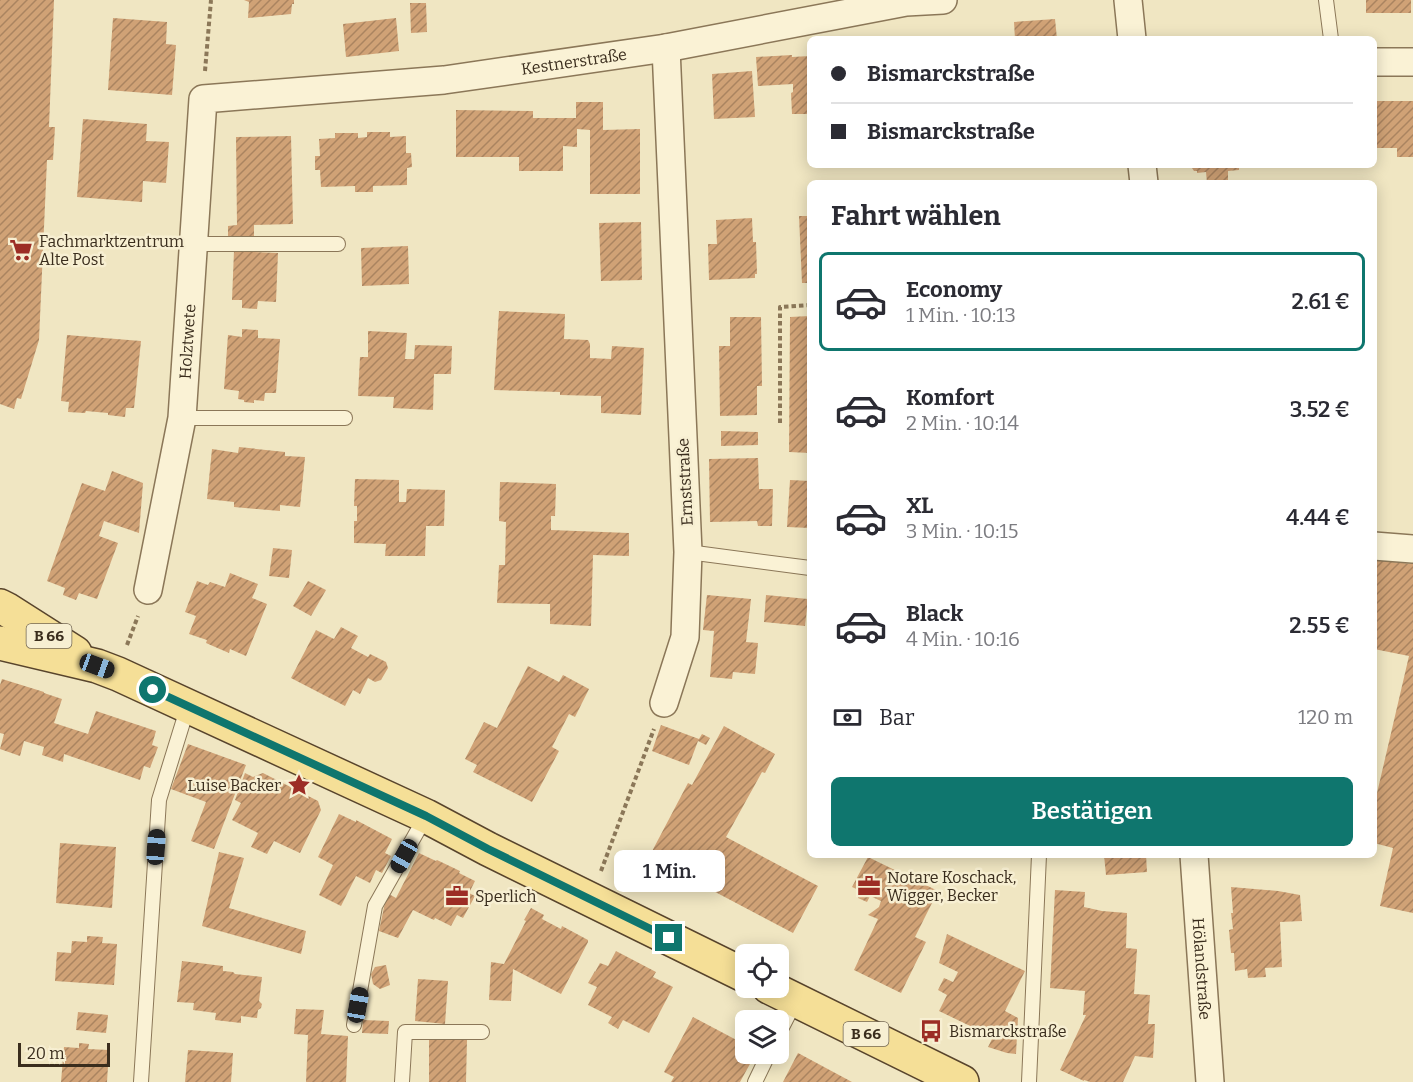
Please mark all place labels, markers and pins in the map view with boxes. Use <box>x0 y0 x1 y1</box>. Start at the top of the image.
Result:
place label: Fachmarktzentrum Alte Post <box>39 232 184 269</box>
supermarket icon: Fachmarktzentrum Alte Post <box>8 237 34 263</box>
place icon: Luise Backer <box>286 772 312 798</box>
place label: Luise Backer <box>187 776 281 795</box>
place label: Notare Koschack, Wigger, Becker <box>887 868 1016 905</box>
office icon: Notare Koschack, Wigger, Becker <box>856 873 882 899</box>
office icon: Sperlich <box>444 883 470 909</box>
place label: Sperlich <box>475 887 536 906</box>
bus stop icon: Bismarckstraße <box>918 1018 944 1044</box>
place label: Bismarckstraße <box>949 1022 1066 1041</box>

